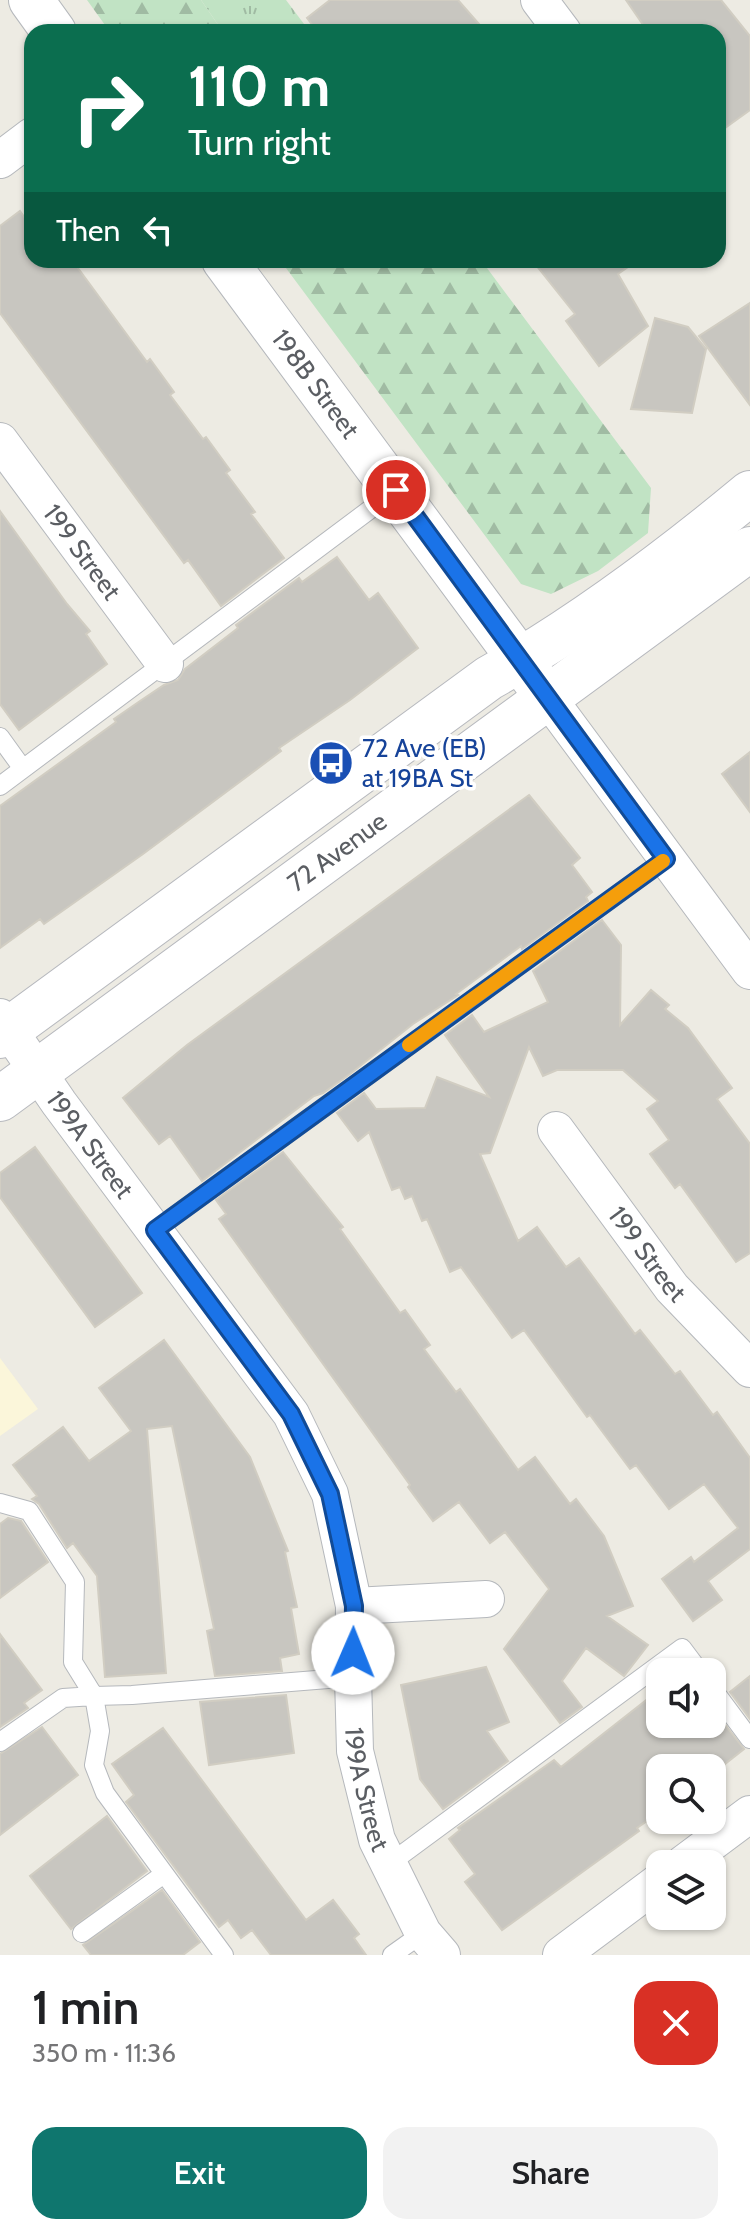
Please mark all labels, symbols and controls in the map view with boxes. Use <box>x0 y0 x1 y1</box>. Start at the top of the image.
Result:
text: 110 m <box>188 52 330 120</box>
icon: right <box>56 56 160 160</box>
text: Turn right <box>188 120 331 164</box>
icon: left <box>136 208 180 252</box>
text: Then <box>56 212 120 249</box>
street label: 198B Street <box>265 323 366 445</box>
pin <box>362 456 430 524</box>
icon: arrive <box>374 468 418 512</box>
street label: 199 Street <box>36 498 128 606</box>
place label: 72 Ave (EB) at 19BA St <box>362 732 487 794</box>
bus stop icon: 72 Ave (EB) at 19BA St <box>307 739 355 787</box>
street label: 72 Avenue <box>281 805 393 899</box>
street label: 199A Street <box>39 1085 141 1205</box>
street label: 199 Street <box>601 1200 693 1309</box>
position arrow <box>311 1611 395 1695</box>
map controls <box>646 1658 726 1930</box>
button: sound <box>646 1658 726 1738</box>
street label: 199A Street <box>338 1727 396 1857</box>
button: search <box>646 1754 726 1834</box>
button: layers <box>646 1850 726 1930</box>
text: 1 min <box>32 1978 139 2036</box>
button: close <box>634 1981 718 2065</box>
text: 350 m · 11:36 <box>32 2037 176 2069</box>
button: Exit <box>32 2127 367 2219</box>
button: Share <box>383 2127 718 2219</box>

